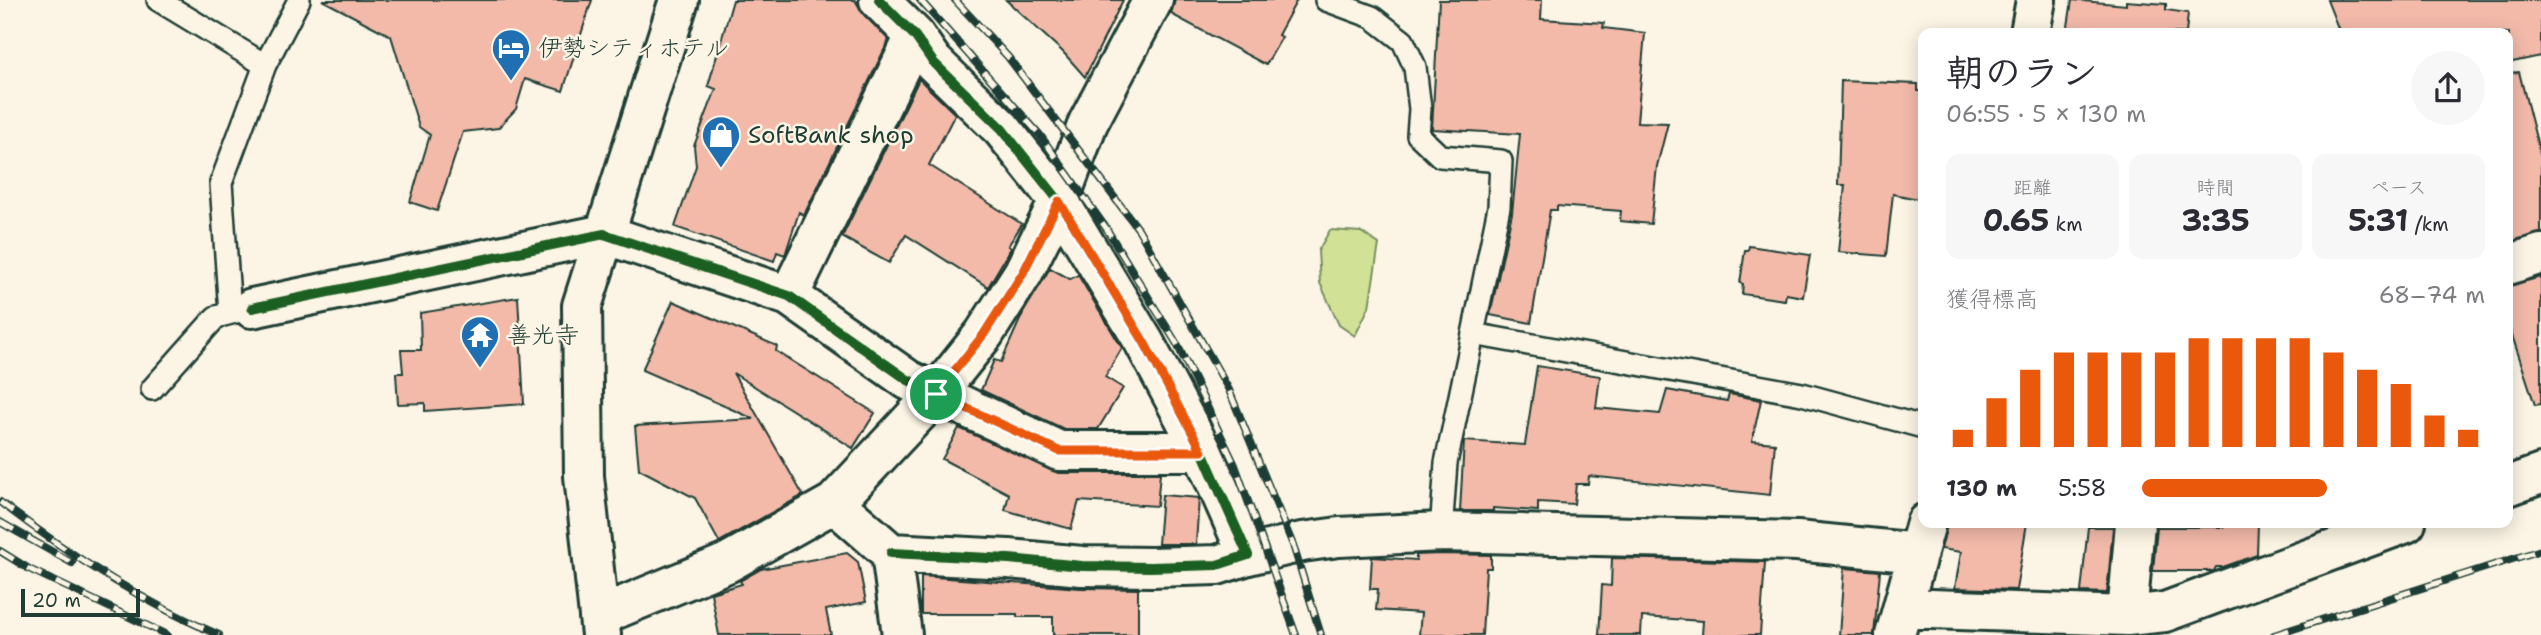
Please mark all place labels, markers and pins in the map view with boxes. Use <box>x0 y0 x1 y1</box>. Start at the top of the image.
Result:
hotel icon: 伊勢シティホテル <box>490 27 532 82</box>
place label: 伊勢シティホテル <box>538 32 729 64</box>
shop icon: SoftBank shop <box>700 114 742 169</box>
place label: SoftBank shop <box>748 119 914 151</box>
temple icon: 善光寺 <box>459 314 501 369</box>
place label: 善光寺 <box>507 319 579 351</box>
pin <box>906 364 966 424</box>

